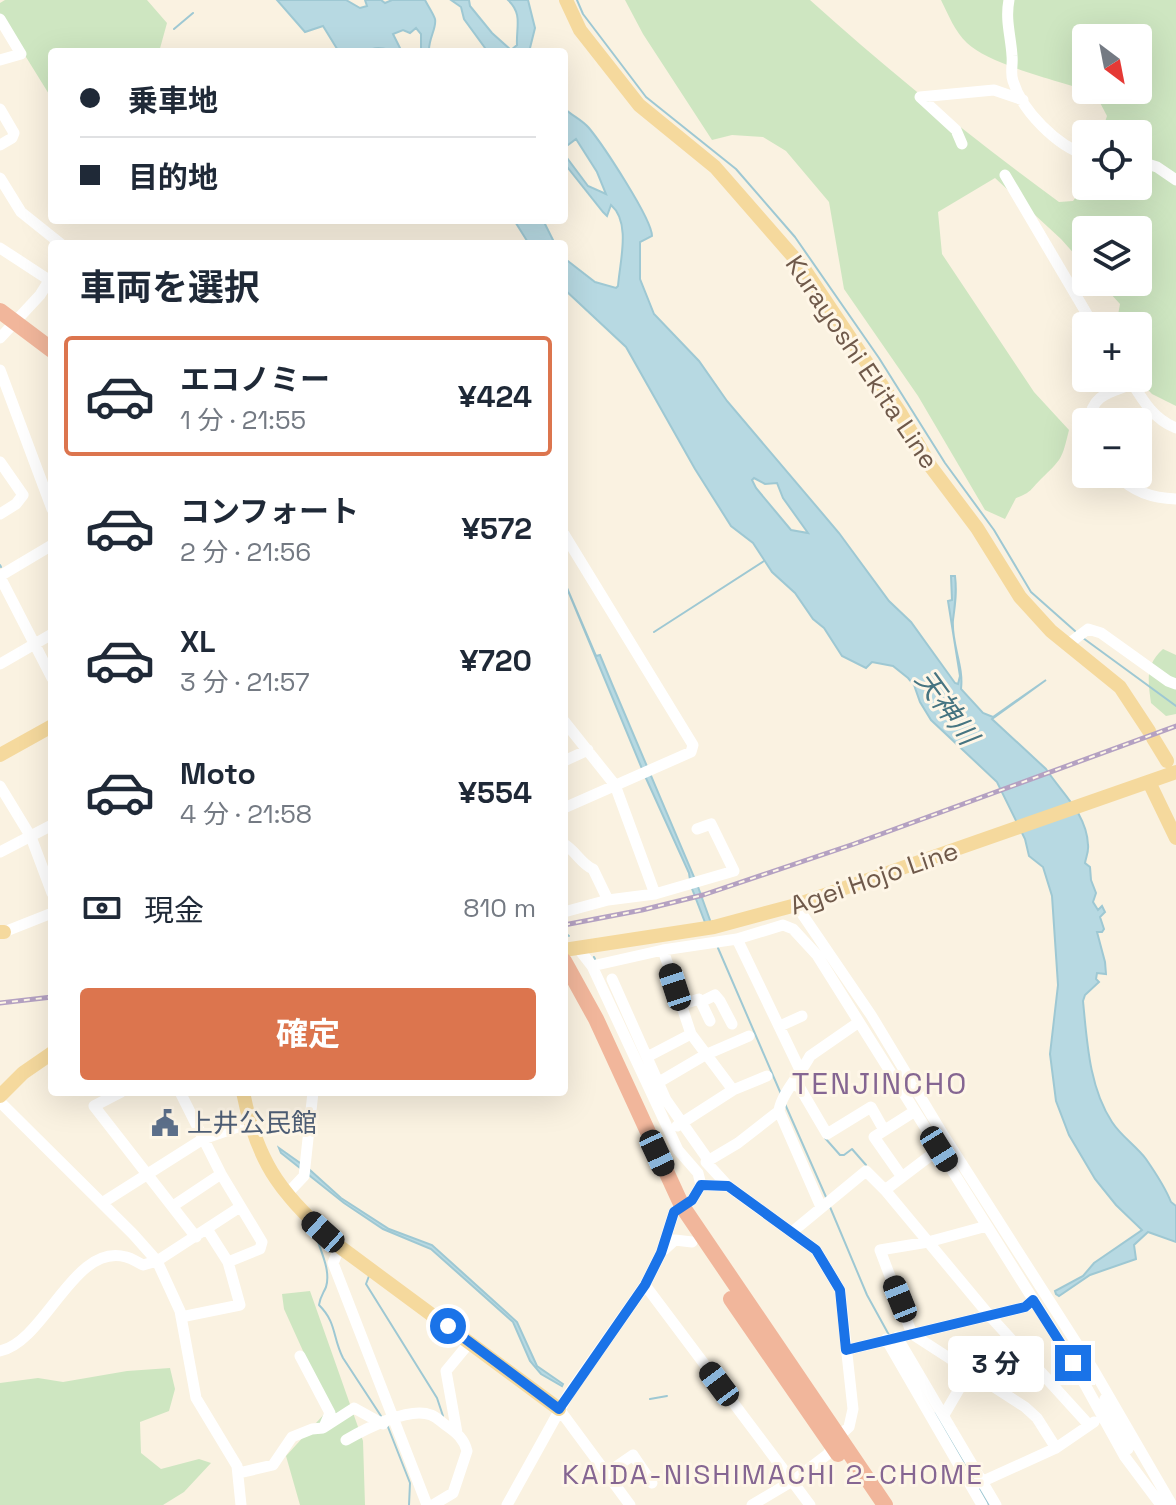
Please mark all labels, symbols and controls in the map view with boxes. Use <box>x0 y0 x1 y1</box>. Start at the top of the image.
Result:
north arrow <box>1072 24 1152 104</box>
map controls <box>1072 24 1152 488</box>
text: 乗車地 <box>128 81 218 120</box>
button: locate <box>1072 120 1152 200</box>
text: 目的地 <box>128 158 218 197</box>
button: layers <box>1072 216 1152 296</box>
street label: Kurayoshi Ekita Line <box>778 249 946 475</box>
text: 車両を選択 <box>80 265 260 311</box>
button: + <box>1072 312 1152 392</box>
icon: car <box>84 360 156 432</box>
text: エコノミー <box>180 360 330 399</box>
text: ¥424 <box>458 377 532 416</box>
text: 1 分 · 21:55 <box>180 403 306 437</box>
button: − <box>1072 408 1152 488</box>
icon: car <box>84 492 156 564</box>
text: コンフォート <box>180 492 359 531</box>
text: ¥572 <box>461 509 532 548</box>
text: 2 分 · 21:56 <box>180 535 311 569</box>
text: XL <box>180 622 216 661</box>
icon: car <box>84 624 156 696</box>
text: ¥720 <box>460 641 532 680</box>
water label: 天神川 <box>908 662 988 754</box>
text: 3 分 · 21:57 <box>180 665 310 699</box>
text: Moto <box>180 754 256 793</box>
icon: car <box>84 756 156 828</box>
text: ¥554 <box>458 773 532 812</box>
text: 4 分 · 21:58 <box>180 797 312 831</box>
street label: Agei Hojo Line <box>785 833 963 923</box>
icon: cash <box>80 886 124 930</box>
text: 現金 <box>144 891 204 930</box>
text: 810 m <box>463 891 536 925</box>
car <box>656 960 694 1014</box>
button: 確定 <box>80 988 536 1080</box>
district label: TENJINCHO <box>792 1064 968 1103</box>
place label: 上井公民館 <box>187 1106 317 1140</box>
public building icon: 上井公民館 <box>150 1108 180 1138</box>
car <box>916 1122 962 1176</box>
car <box>636 1126 678 1180</box>
car <box>297 1207 349 1257</box>
car <box>880 1272 920 1326</box>
route start <box>430 1308 466 1344</box>
callout: 3 分 <box>949 1335 1045 1391</box>
route end <box>1055 1345 1091 1381</box>
text: 3 分 <box>972 1347 1020 1381</box>
car <box>695 1358 743 1410</box>
district label: KAIDA-NISHIMACHI 2-CHOME <box>562 1456 984 1492</box>

